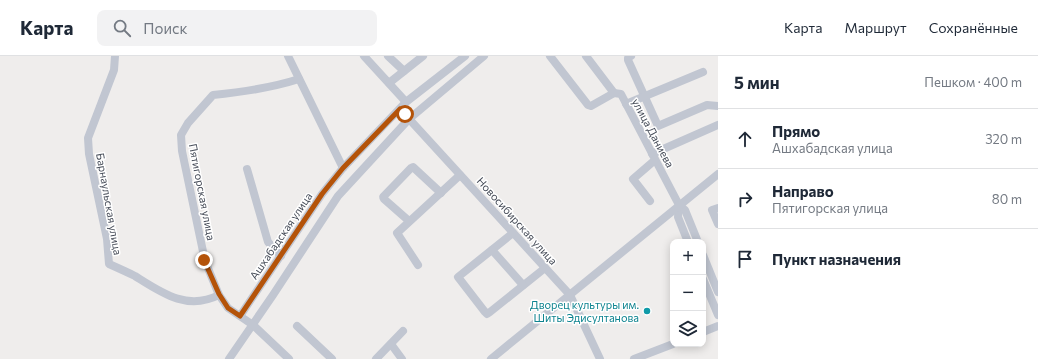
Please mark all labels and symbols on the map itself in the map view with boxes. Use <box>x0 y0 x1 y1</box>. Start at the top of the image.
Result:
street label: улица Даниева <box>630 96 677 170</box>
route start <box>396 105 414 123</box>
street label: Пятигорская улица <box>187 142 218 241</box>
street label: Барнаульская улица <box>94 152 125 256</box>
street label: Новосибирская улица <box>475 174 560 267</box>
street label: Ашхабадская улица <box>247 190 315 282</box>
route end <box>195 251 213 269</box>
place label: Дворец культуры им. Шиты Эдисултанова <box>530 298 639 324</box>
marker: Дворец культуры им. Шиты Эдисултанова <box>642 306 652 316</box>

